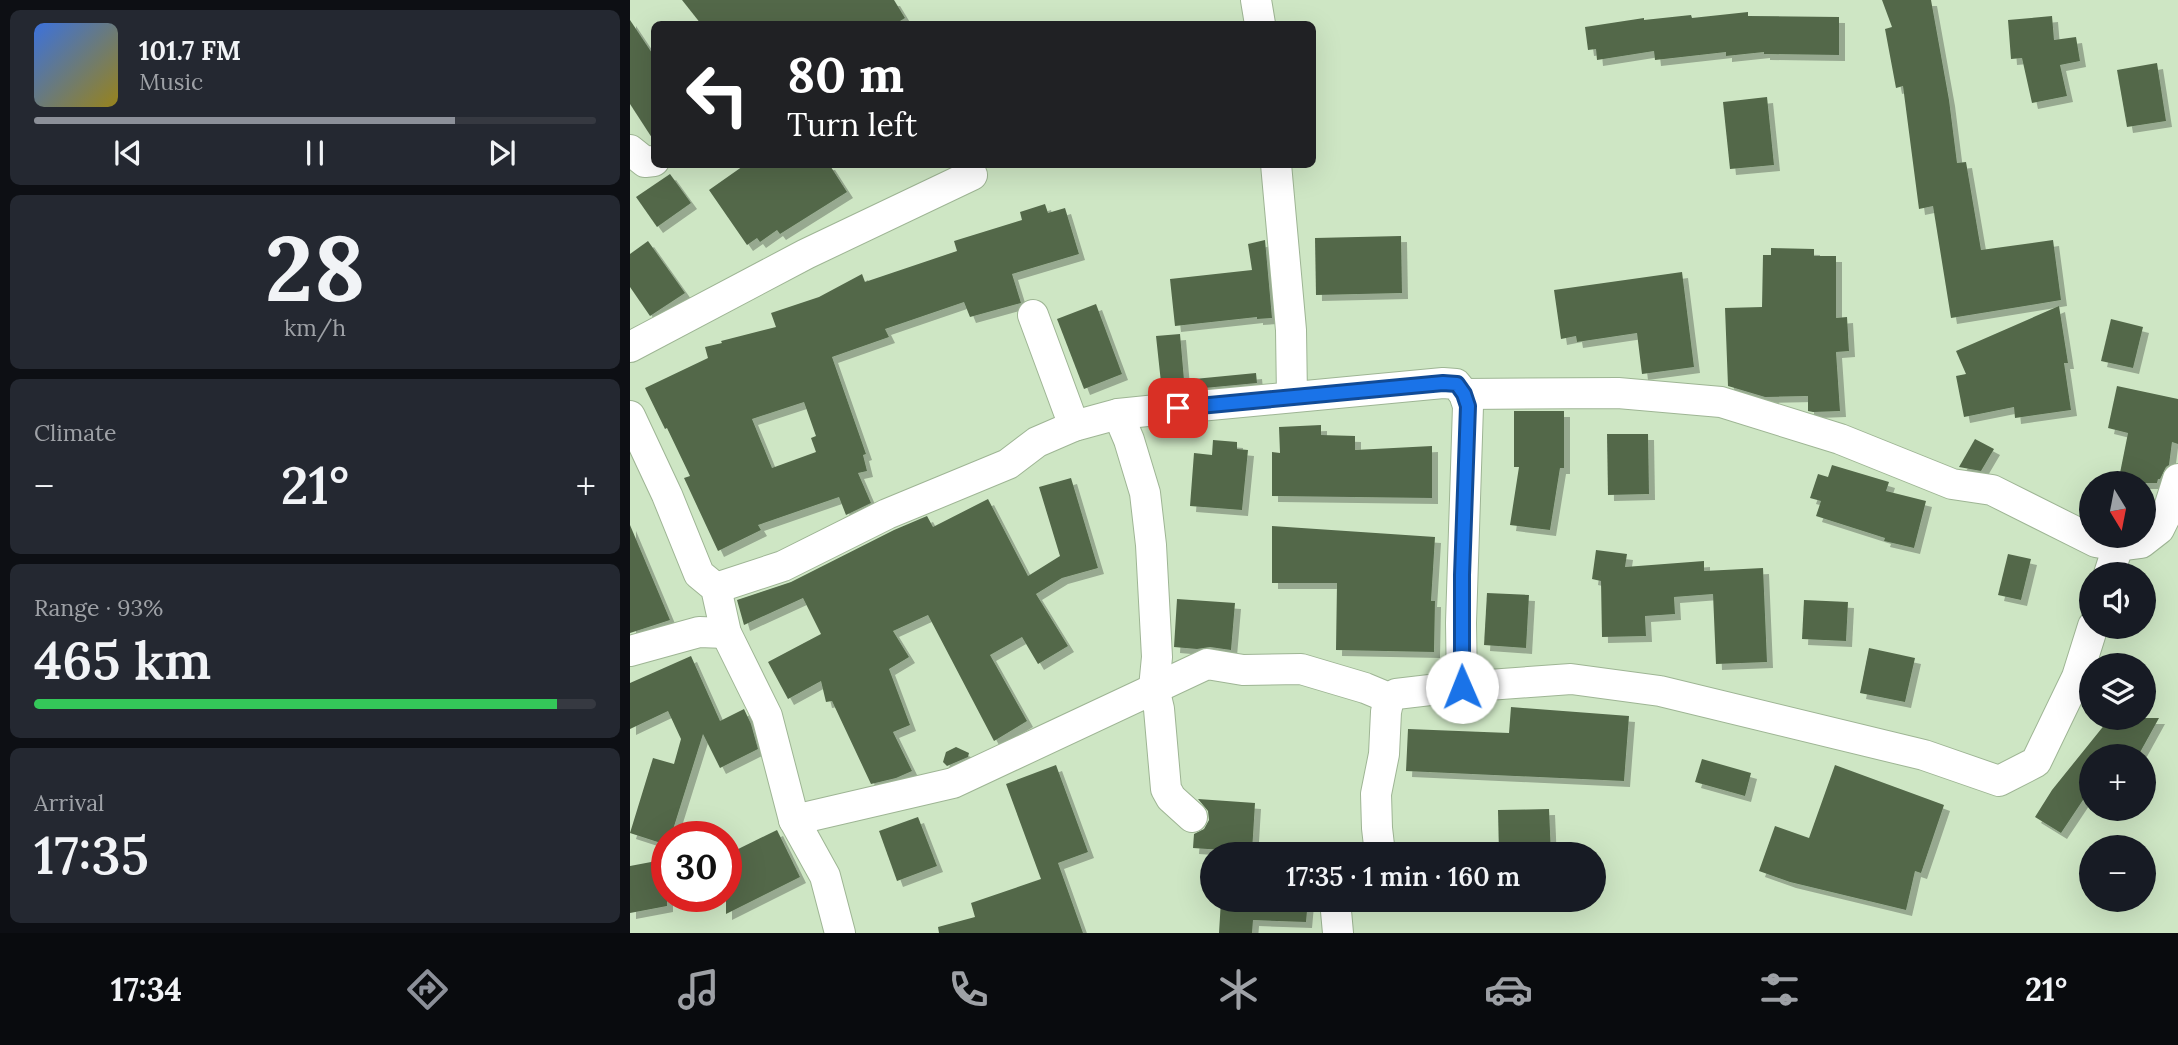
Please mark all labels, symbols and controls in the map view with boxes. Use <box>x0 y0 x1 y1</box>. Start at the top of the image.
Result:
text: 101.7 FM <box>139 34 241 67</box>
text: 80 m <box>787 43 904 105</box>
icon: left <box>672 49 763 140</box>
text: Music <box>139 67 203 96</box>
text: Turn left <box>787 104 917 145</box>
icon: previous <box>109 134 147 172</box>
icon: pause <box>296 134 334 172</box>
icon: next <box>483 134 521 172</box>
text: 28 <box>265 209 365 326</box>
text: km/h <box>284 313 346 342</box>
pin <box>1148 378 1208 438</box>
icon: arrive <box>1159 389 1197 427</box>
text: Climate <box>34 418 116 447</box>
text: 21° <box>281 452 349 518</box>
text: − <box>34 462 54 510</box>
text: + <box>576 462 596 510</box>
north arrow <box>2079 471 2156 548</box>
map controls <box>2079 471 2156 912</box>
button: sound <box>2079 562 2156 639</box>
text: Range · 93% <box>34 593 163 622</box>
text: 465 km <box>34 627 211 693</box>
position arrow <box>1425 650 1499 724</box>
button: layers <box>2079 653 2156 730</box>
button: + <box>2079 744 2156 821</box>
text: Arrival <box>34 788 104 817</box>
speed limit sign: 30 <box>651 821 742 912</box>
text: 17:35 <box>34 822 149 888</box>
button: − <box>2079 835 2156 912</box>
text: 17:35 · 1 min · 160 m <box>1286 860 1520 893</box>
icon: directions <box>403 965 452 1014</box>
icon: music <box>674 965 723 1014</box>
icon: phone <box>944 965 993 1014</box>
icon: climate <box>1214 965 1263 1014</box>
icon: car <box>1484 965 1533 1014</box>
icon: filters <box>1755 965 1804 1014</box>
text: 17:34 <box>111 969 182 1010</box>
text: 21° <box>2025 969 2067 1010</box>

